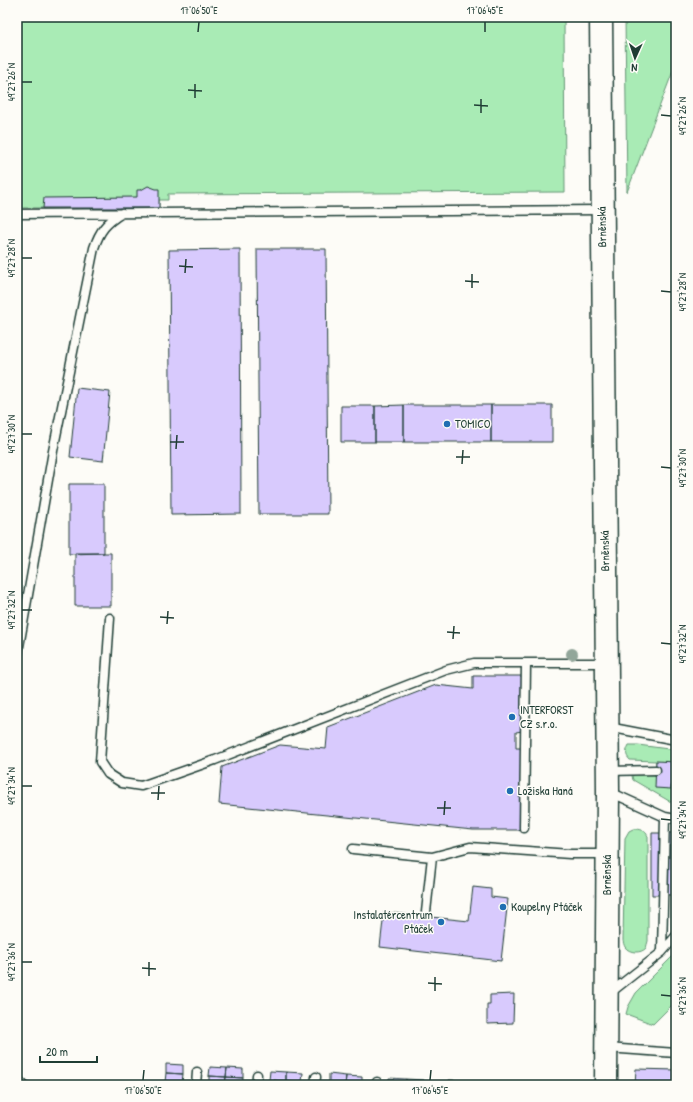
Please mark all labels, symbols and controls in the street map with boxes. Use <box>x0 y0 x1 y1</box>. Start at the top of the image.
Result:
text: 17°06'50"E <box>180 4 218 17</box>
text: 17°06'45"E <box>467 4 504 17</box>
north arrow <box>615 38 655 78</box>
text: N <box>631 61 638 75</box>
text: 49°27'26"N <box>5 63 18 101</box>
text: 49°27'26"N <box>676 97 689 135</box>
street label: Brněnská <box>593 206 610 247</box>
text: 49°27'28"N <box>5 239 18 277</box>
text: 49°27'28"N <box>676 273 689 311</box>
text: 49°27'30"N <box>5 415 18 453</box>
place label: TOMICO <box>455 415 491 432</box>
marker: TOMICO <box>442 419 452 429</box>
text: 49°27'30"N <box>676 449 689 487</box>
street label: Brněnská <box>596 530 613 571</box>
text: 49°27'32"N <box>5 591 18 629</box>
text: 49°27'32"N <box>676 625 689 663</box>
place label: INTERFORST CZ s.r.o. <box>520 701 574 732</box>
marker: INTERFORST CZ s.r.o. <box>507 712 517 722</box>
text: 49°27'34"N <box>5 767 18 805</box>
place label: Ložiska Haná <box>518 782 573 799</box>
marker: Ložiska Haná <box>505 786 515 796</box>
text: 49°27'34"N <box>676 801 689 839</box>
street label: Brněnská <box>598 854 615 895</box>
place label: Koupelny Ptáček <box>511 898 582 915</box>
marker: Koupelny Ptáček <box>498 902 508 912</box>
place label: Instalatércentrum Ptáček <box>353 906 433 937</box>
marker: Instalatércentrum Ptáček <box>436 917 446 927</box>
text: 49°27'36"N <box>5 943 18 981</box>
text: 49°27'36"N <box>676 977 689 1015</box>
scale bar <box>40 1038 97 1064</box>
text: 20 m <box>46 1043 68 1060</box>
text: 17°06'50"E <box>124 1084 162 1097</box>
text: 17°06'45"E <box>412 1084 449 1097</box>

